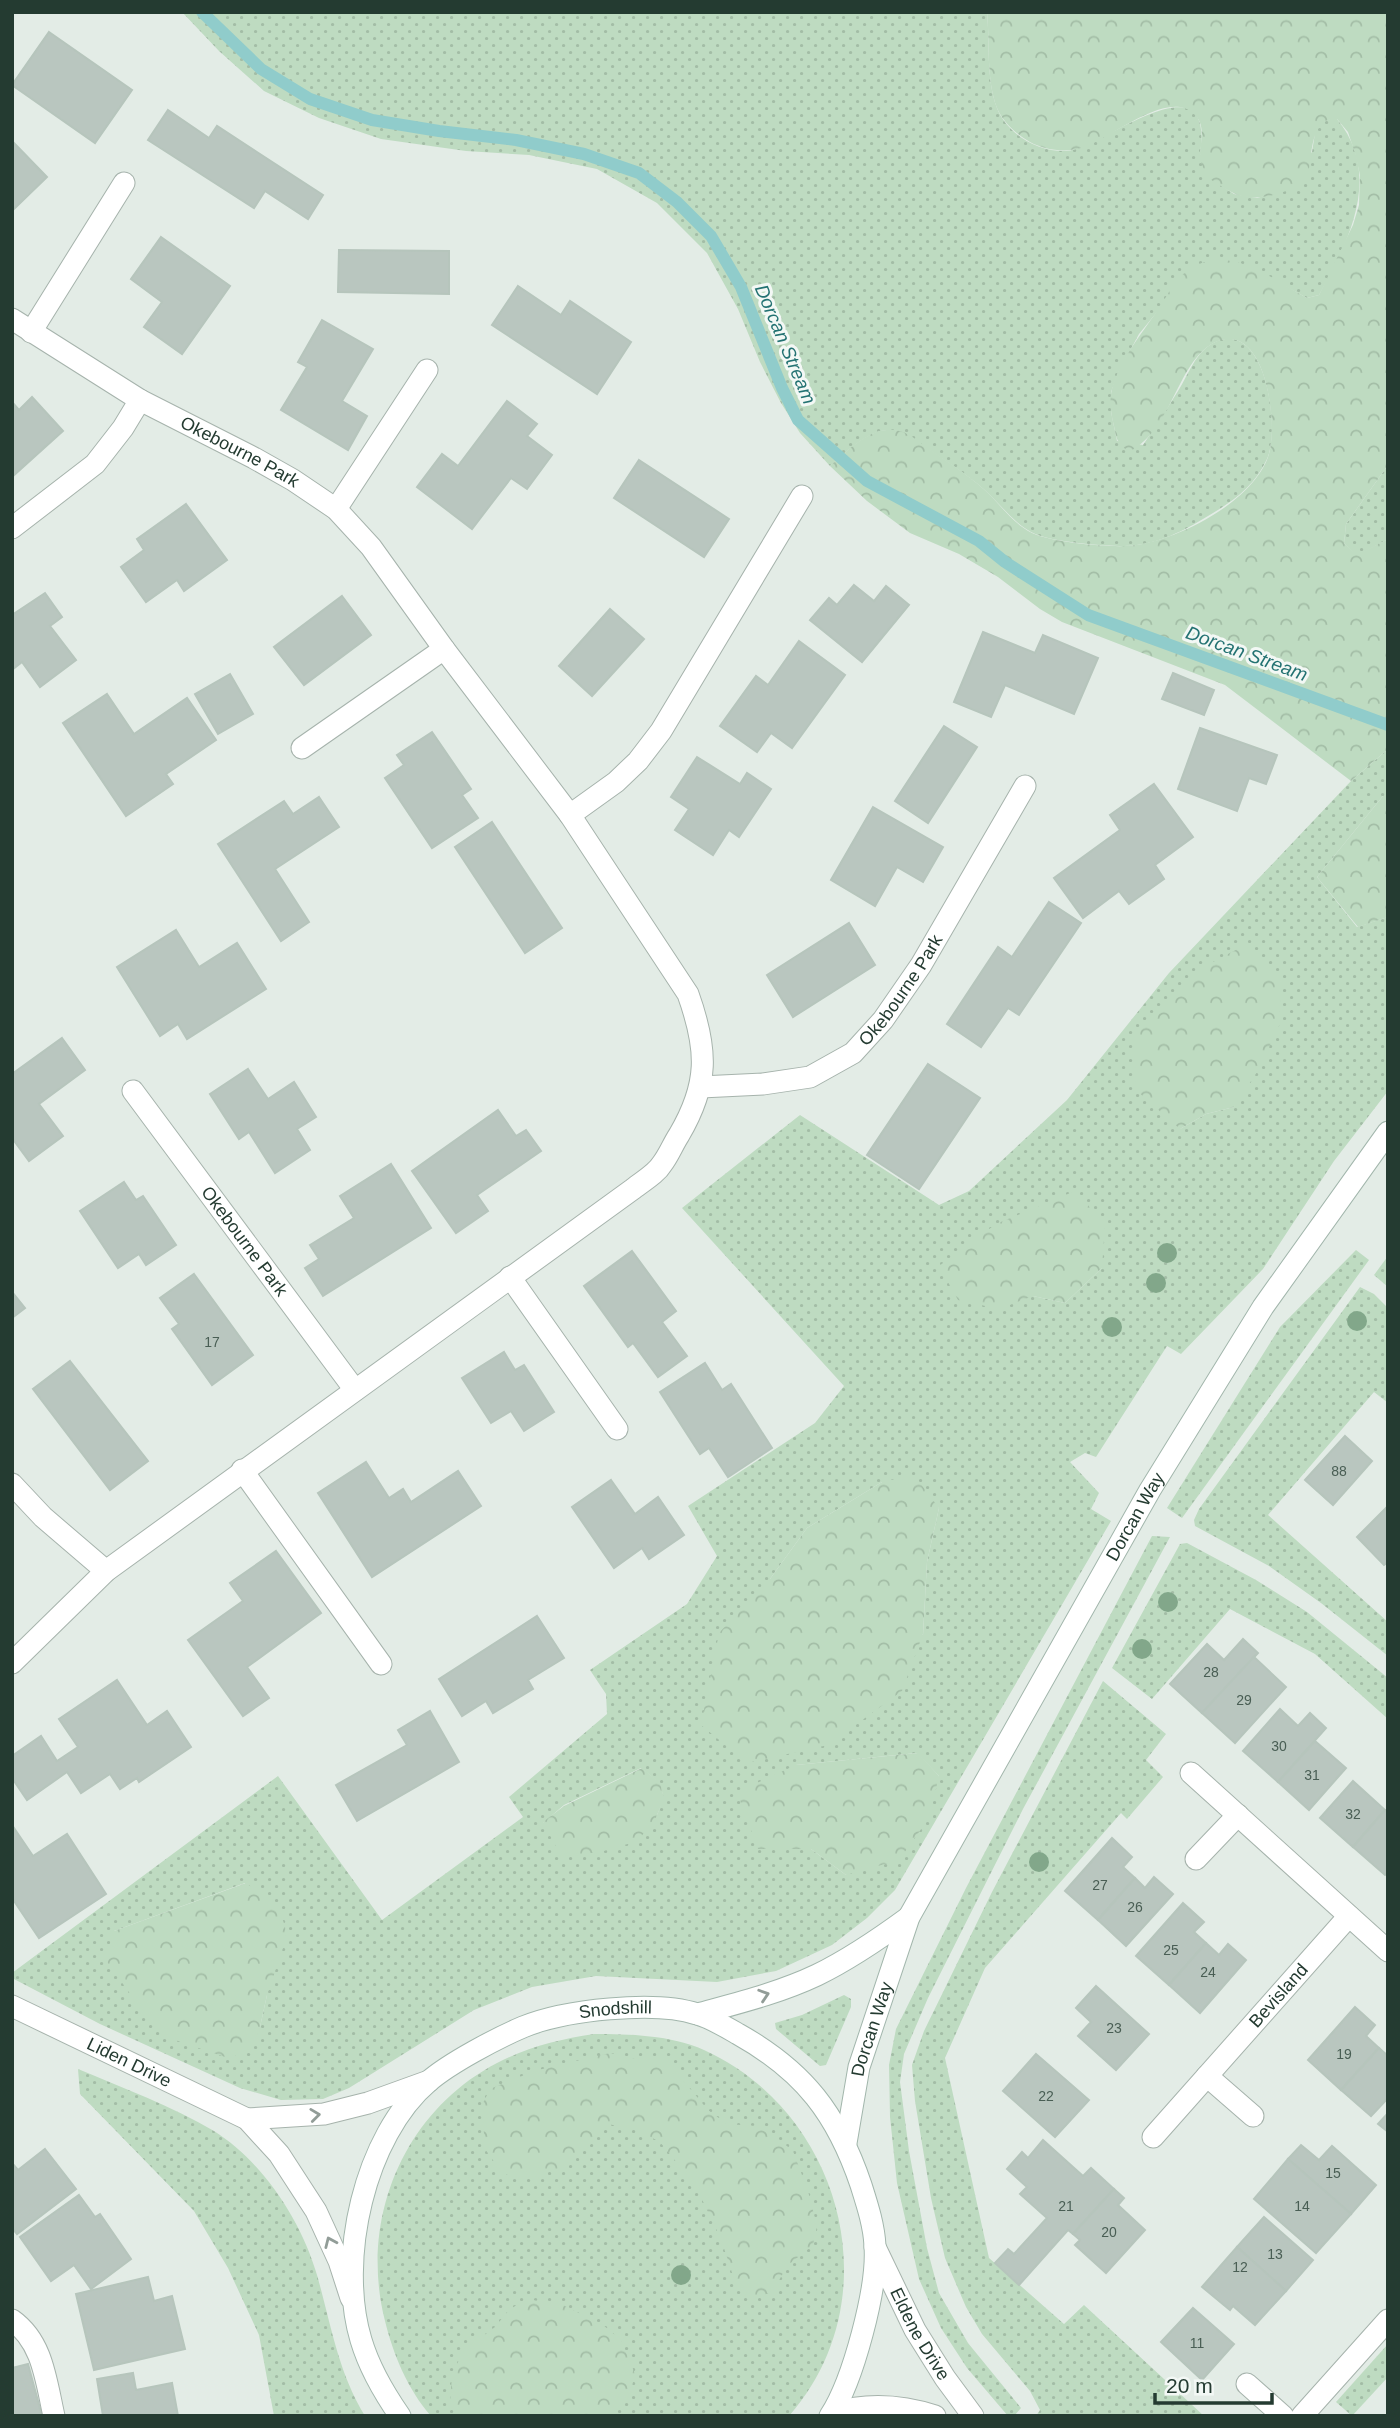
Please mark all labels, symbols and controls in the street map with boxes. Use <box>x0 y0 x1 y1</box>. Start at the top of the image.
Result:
water label: Dorcan Stream <box>751 281 820 407</box>
street label: Okebourne Park <box>177 412 304 492</box>
water label: Dorcan Stream <box>1183 622 1310 685</box>
street label: Okebourne Park <box>855 930 947 1050</box>
street label: Okebourne Park <box>197 1183 292 1301</box>
house number: 17 <box>204 1334 220 1350</box>
house number: 88 <box>1331 1463 1347 1479</box>
street label: Dorcan Way <box>1102 1469 1168 1564</box>
house number: 28 <box>1203 1664 1219 1680</box>
house number: 29 <box>1236 1692 1252 1708</box>
house number: 30 <box>1271 1738 1287 1754</box>
house number: 31 <box>1304 1767 1320 1783</box>
house number: 32 <box>1345 1806 1361 1822</box>
house number: 27 <box>1092 1877 1108 1893</box>
house number: 26 <box>1127 1899 1143 1915</box>
house number: 25 <box>1163 1942 1179 1958</box>
street label: Bevisland <box>1245 1960 1312 2031</box>
house number: 24 <box>1200 1964 1216 1980</box>
street label: Dorcan Way <box>848 1979 897 2078</box>
one-way arrow <box>757 1989 769 2003</box>
street label: Snodshill <box>577 1997 652 2023</box>
house number: 23 <box>1106 2020 1122 2036</box>
street label: Liden Drive <box>84 2034 175 2091</box>
house number: 19 <box>1336 2046 1352 2062</box>
house number: 22 <box>1038 2088 1054 2104</box>
one-way arrow <box>310 2108 321 2123</box>
house number: 15 <box>1325 2165 1341 2181</box>
house number: 21 <box>1058 2198 1074 2214</box>
house number: 14 <box>1294 2198 1310 2214</box>
house number: 20 <box>1101 2224 1117 2240</box>
one-way arrow <box>324 2237 338 2249</box>
house number: 13 <box>1267 2246 1283 2262</box>
house number: 12 <box>1232 2259 1248 2275</box>
street label: Eldene Drive <box>886 2284 954 2384</box>
house number: 11 <box>1190 2335 1204 2351</box>
scale bar <box>1155 2362 1272 2406</box>
text: 20 m <box>1166 2374 1213 2397</box>

